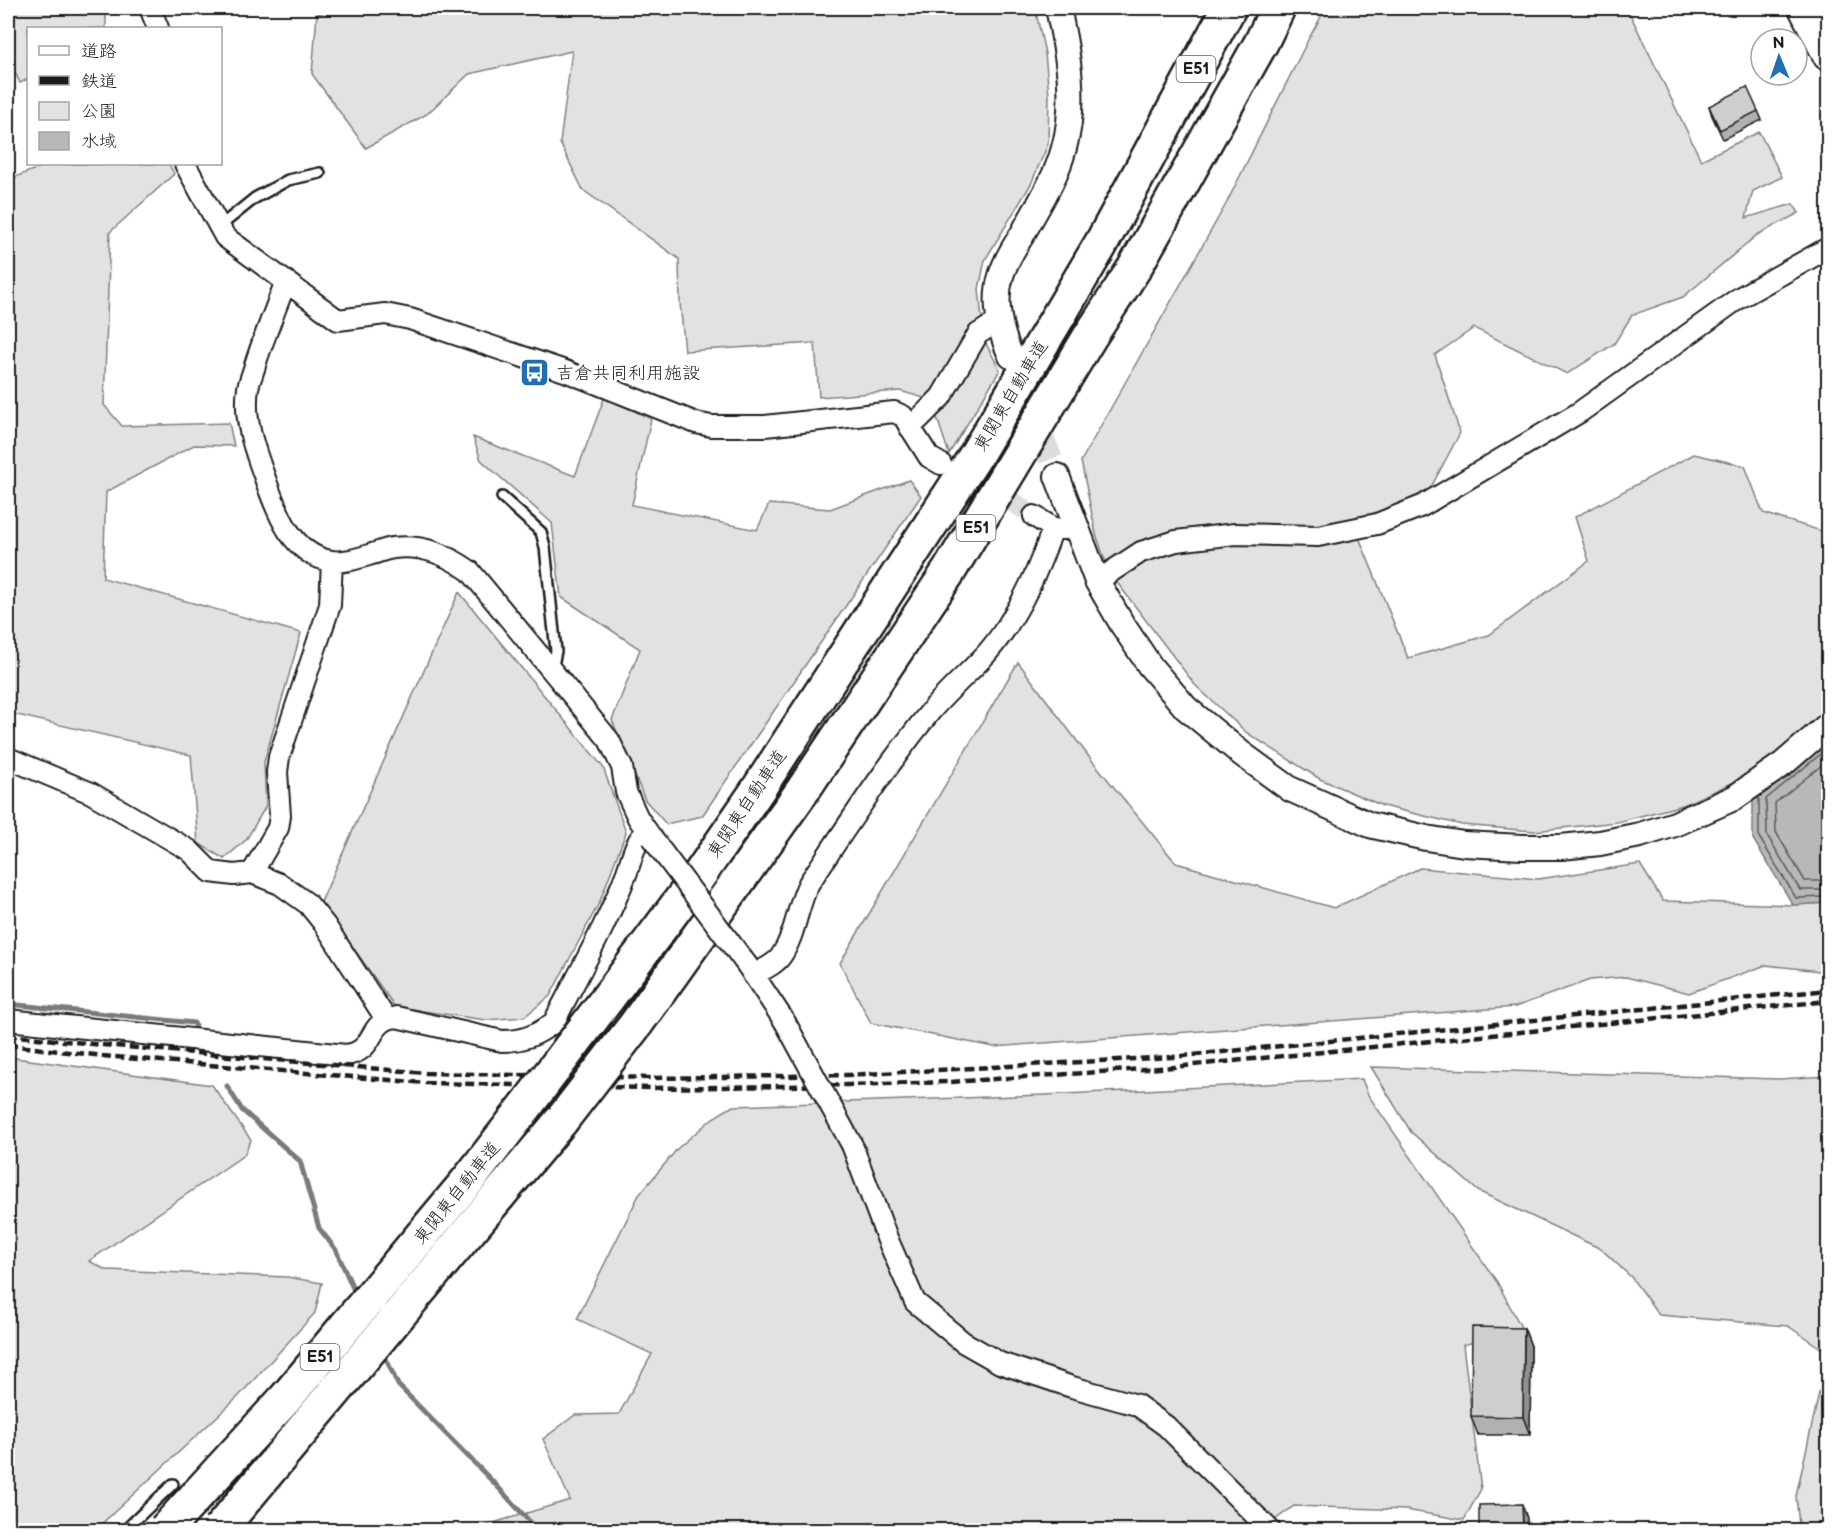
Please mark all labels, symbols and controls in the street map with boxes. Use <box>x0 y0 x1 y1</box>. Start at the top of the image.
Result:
legend <box>27 27 222 165</box>
north arrow <box>1749 27 1809 87</box>
text: N <box>1772 34 1785 53</box>
text: 道路 <box>81 41 117 62</box>
road number: E51 <box>1176 56 1216 82</box>
text: 鉄道 <box>81 71 117 92</box>
text: 公園 <box>81 101 117 122</box>
text: 水域 <box>81 131 117 152</box>
street label: 東関東自動車道 <box>970 337 1052 455</box>
bus stop icon: 吉倉共同利用施設 <box>519 357 551 389</box>
place label: 吉倉共同利用施設 <box>556 363 700 384</box>
road number: E51 <box>956 515 996 541</box>
street label: 東関東自動車道 <box>703 746 791 862</box>
street label: 東関東自動車道 <box>409 1137 505 1249</box>
road number: E51 <box>300 1344 340 1370</box>

